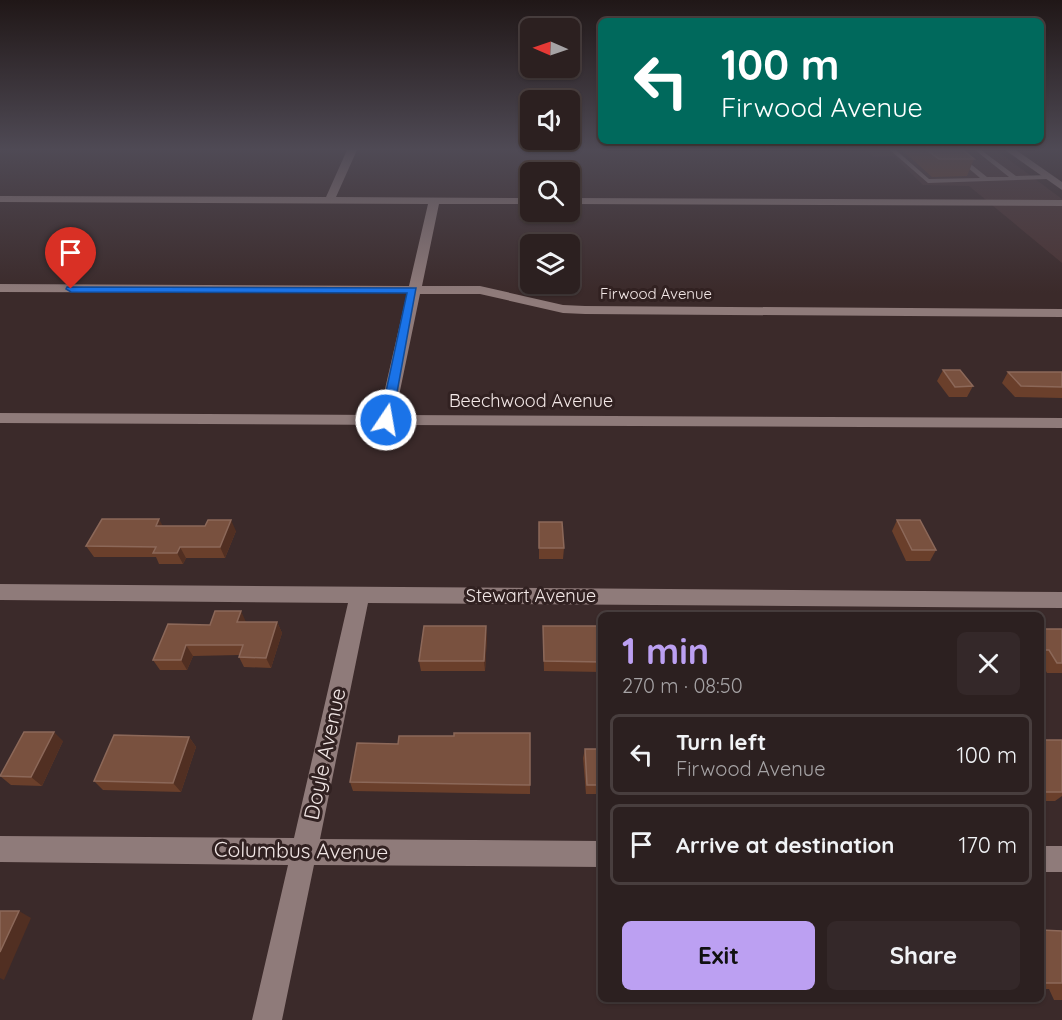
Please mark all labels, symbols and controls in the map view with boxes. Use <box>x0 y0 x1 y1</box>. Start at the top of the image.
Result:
north arrow <box>520 18 580 78</box>
map controls <box>520 18 580 294</box>
text: 100 m <box>721 38 839 91</box>
icon: left <box>622 42 700 120</box>
button: sound <box>520 90 580 150</box>
text: Firwood Avenue <box>721 90 923 124</box>
button: search <box>520 162 580 222</box>
pin <box>45 227 96 289</box>
button: layers <box>520 234 580 294</box>
icon: arrive <box>54 236 87 269</box>
street label: Firwood Avenue <box>600 284 712 303</box>
position arrow <box>354 388 418 452</box>
street label: Beechwood Avenue <box>449 389 613 412</box>
street label: Stewart Avenue <box>466 584 596 607</box>
text: 1 min <box>622 628 709 673</box>
button: close <box>957 632 1020 695</box>
text: 270 m · 08:50 <box>622 673 743 698</box>
street label: Doyle Avenue <box>297 686 351 822</box>
text: Turn left <box>676 728 766 756</box>
icon: left <box>625 738 658 771</box>
text: 100 m <box>957 741 1017 769</box>
text: Firwood Avenue <box>676 756 825 781</box>
icon: arrive <box>625 828 658 861</box>
text: Arrive at destination <box>676 831 894 859</box>
text: 170 m <box>958 831 1017 859</box>
street label: Columbus Avenue <box>214 835 388 865</box>
button: Exit <box>622 921 815 990</box>
button: Share <box>827 921 1020 990</box>

